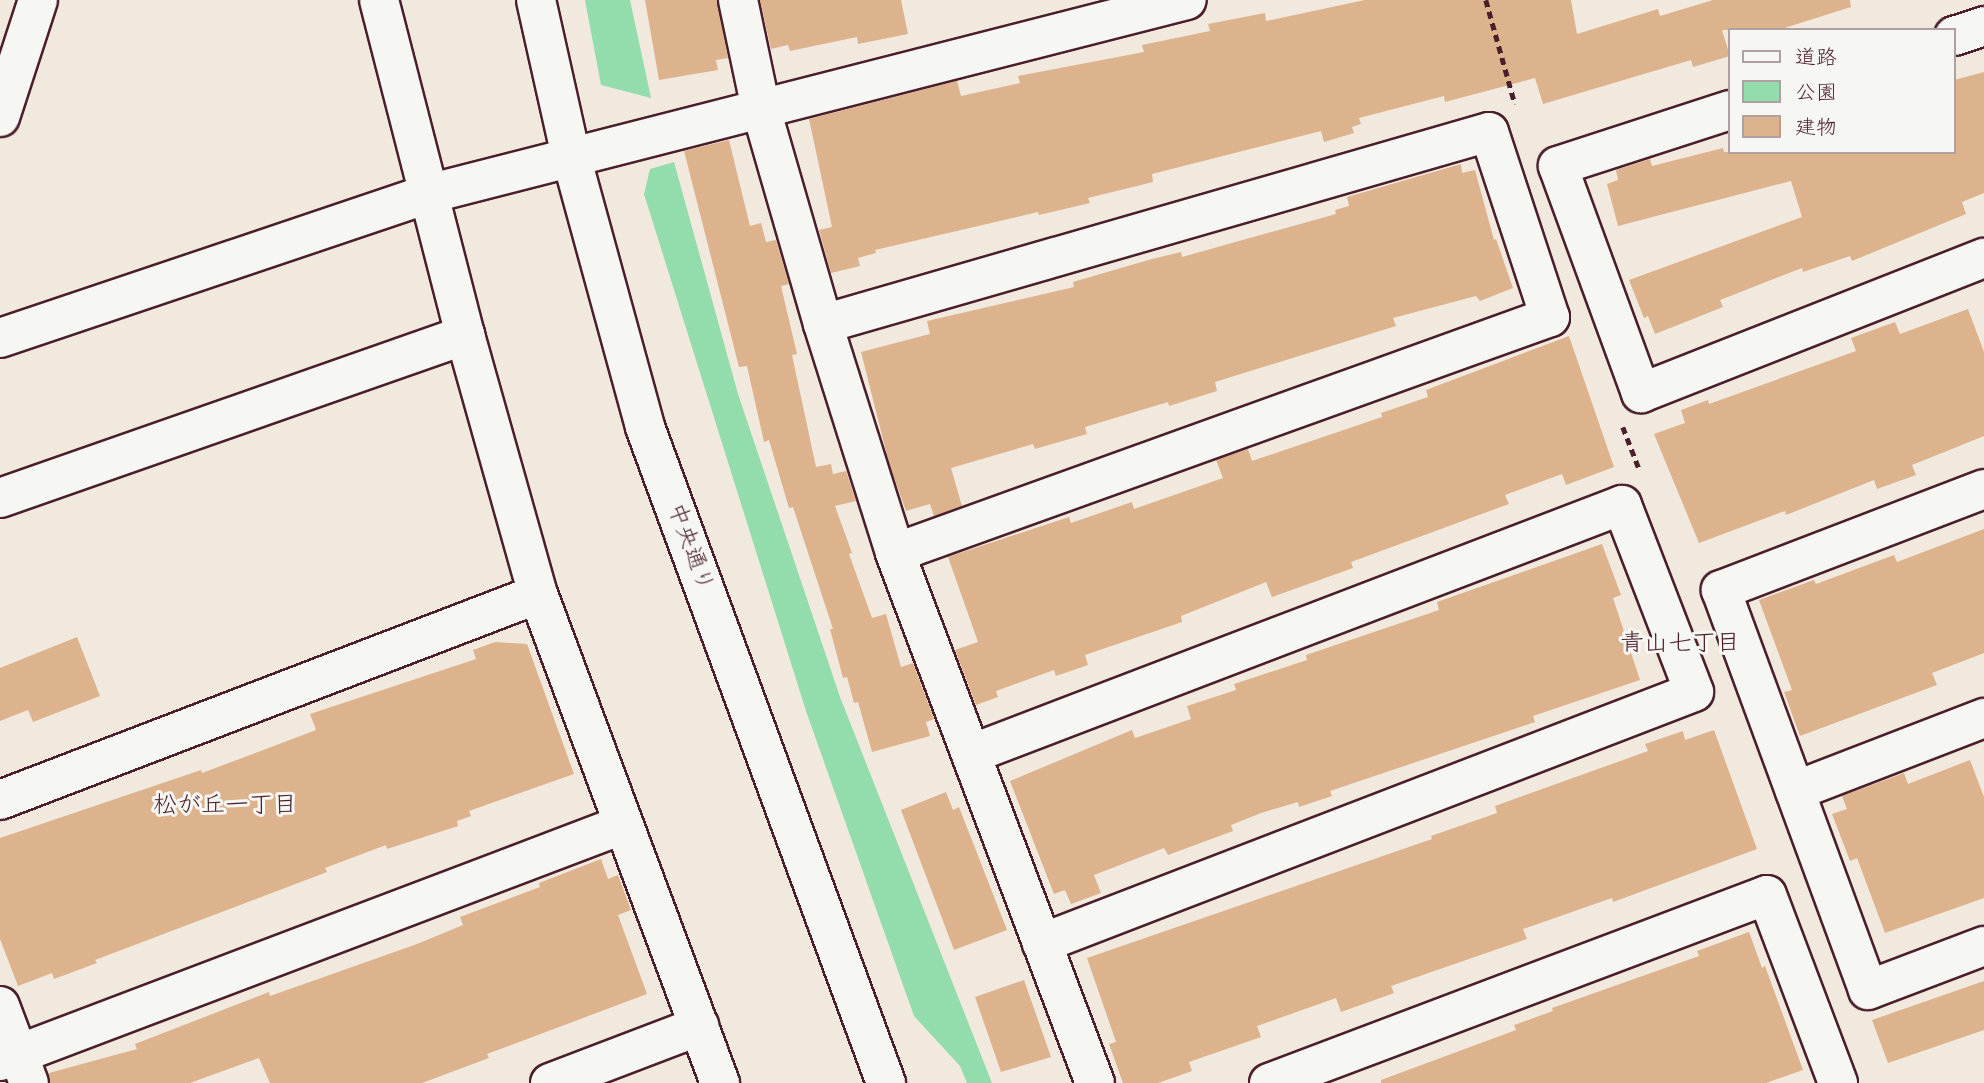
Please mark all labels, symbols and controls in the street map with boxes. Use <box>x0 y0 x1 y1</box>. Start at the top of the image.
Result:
legend <box>1728 28 1956 154</box>
text: 道路 <box>1795 44 1837 74</box>
text: 公園 <box>1795 79 1837 109</box>
text: 建物 <box>1795 114 1837 144</box>
street label: 中央通り <box>660 500 718 596</box>
district label: 青山七丁目 <box>1620 631 1740 659</box>
district label: 松が丘一丁目 <box>153 793 297 821</box>

